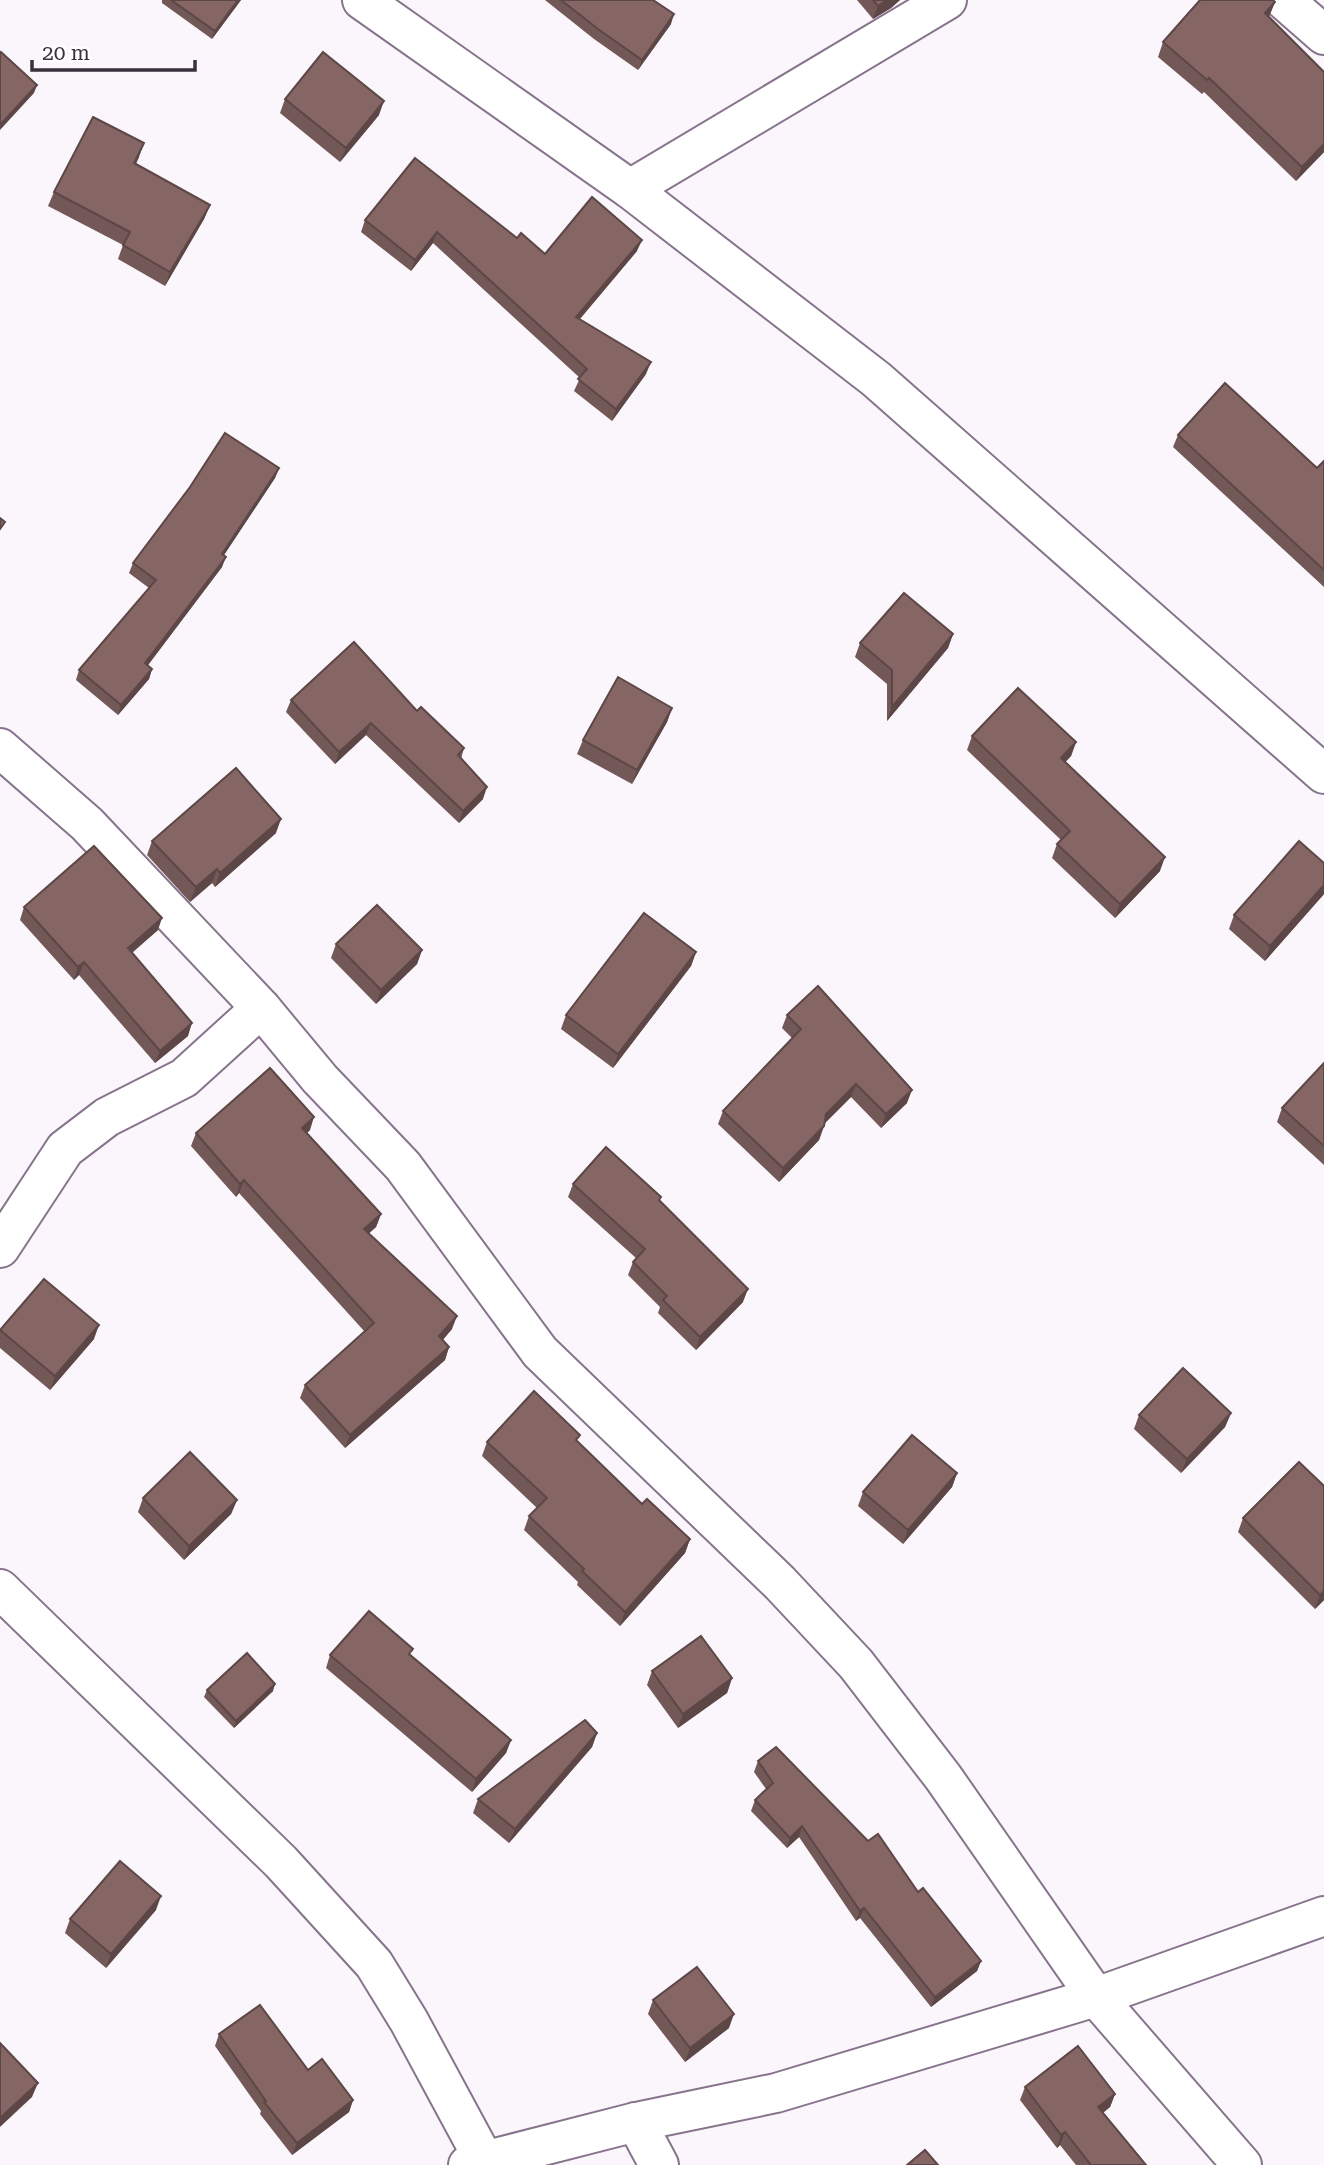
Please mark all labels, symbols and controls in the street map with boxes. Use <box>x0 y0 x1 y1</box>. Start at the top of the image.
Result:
scale bar <box>32 28 194 72</box>
text: 20 m <box>42 41 90 65</box>

